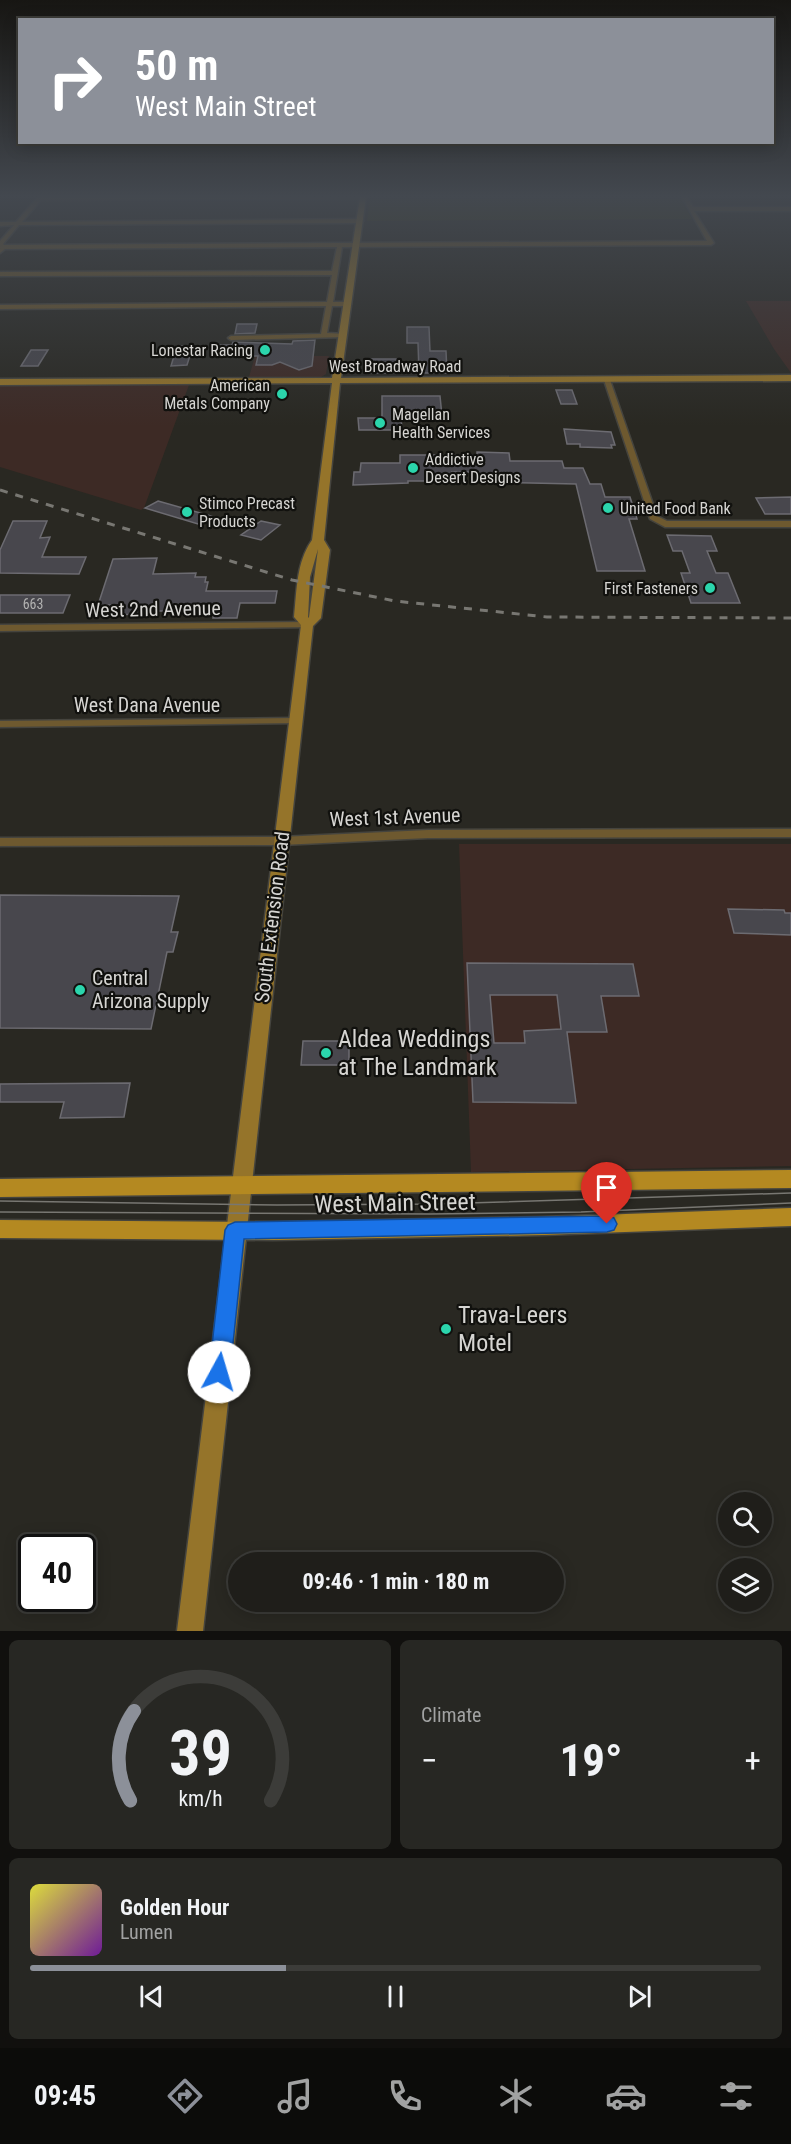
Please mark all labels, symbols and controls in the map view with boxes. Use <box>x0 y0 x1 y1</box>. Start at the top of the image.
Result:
text: 50 m <box>135 41 218 90</box>
icon: right <box>36 42 114 120</box>
text: West Main Street <box>135 91 316 123</box>
place label: Lonestar Racing <box>151 341 253 360</box>
marker: Lonestar Racing <box>258 343 272 357</box>
street label: West Broadway Road <box>329 357 461 376</box>
place label: American Metals Company <box>164 376 270 413</box>
marker: American Metals Company <box>275 387 289 401</box>
place label: Magellan Health Services <box>392 405 490 442</box>
marker: Magellan Health Services <box>373 416 387 430</box>
place label: Addictive Desert Designs <box>425 450 521 487</box>
marker: Addictive Desert Designs <box>406 461 420 475</box>
place label: Stimco Precast Products <box>199 494 295 531</box>
place label: United Food Bank <box>620 499 732 518</box>
marker: United Food Bank <box>601 501 615 515</box>
marker: Stimco Precast Products <box>180 505 194 519</box>
place label: First Fasteners <box>604 579 698 598</box>
marker: First Fasteners <box>703 581 717 595</box>
house number: 663 <box>23 596 43 612</box>
street label: West 2nd Avenue <box>85 596 221 622</box>
street label: West Dana Avenue <box>74 693 220 717</box>
street label: West 1st Avenue <box>329 803 461 831</box>
street label: South Extension Road <box>250 830 294 1004</box>
place label: Central Arizona Supply <box>92 966 209 1013</box>
marker: Central Arizona Supply <box>73 983 87 997</box>
place label: Aldea Weddings at The Landmark <box>338 1025 497 1081</box>
marker: Aldea Weddings at The Landmark <box>319 1046 333 1060</box>
pin <box>581 1162 632 1224</box>
icon: arrive <box>590 1171 623 1204</box>
street label: West Main Street <box>314 1188 476 1218</box>
place label: Trava-Leers Motel <box>458 1301 568 1357</box>
marker: Trava-Leers Motel <box>439 1322 453 1336</box>
position arrow <box>187 1340 251 1404</box>
map controls <box>718 1492 772 1612</box>
button: search <box>718 1492 772 1546</box>
speed limit sign: 40 <box>18 1534 96 1612</box>
button: layers <box>718 1558 772 1612</box>
text: 09:46 · 1 min · 180 m <box>303 1569 489 1594</box>
text: Climate <box>421 1703 481 1727</box>
text: 39 <box>168 1717 232 1790</box>
text: 19° <box>560 1734 623 1787</box>
text: − <box>421 1741 438 1780</box>
text: + <box>745 1741 761 1780</box>
text: km/h <box>178 1787 222 1812</box>
text: Golden Hour <box>120 1895 229 1920</box>
text: Lumen <box>120 1920 173 1944</box>
icon: previous <box>135 1980 168 2013</box>
icon: pause <box>379 1980 412 2013</box>
icon: next <box>623 1980 656 2013</box>
icon: directions <box>164 2075 206 2117</box>
icon: music <box>274 2075 316 2117</box>
icon: phone <box>384 2075 426 2117</box>
icon: climate <box>495 2075 537 2117</box>
icon: car <box>605 2075 647 2117</box>
icon: filters <box>715 2075 757 2117</box>
text: 09:45 <box>34 2080 96 2112</box>

